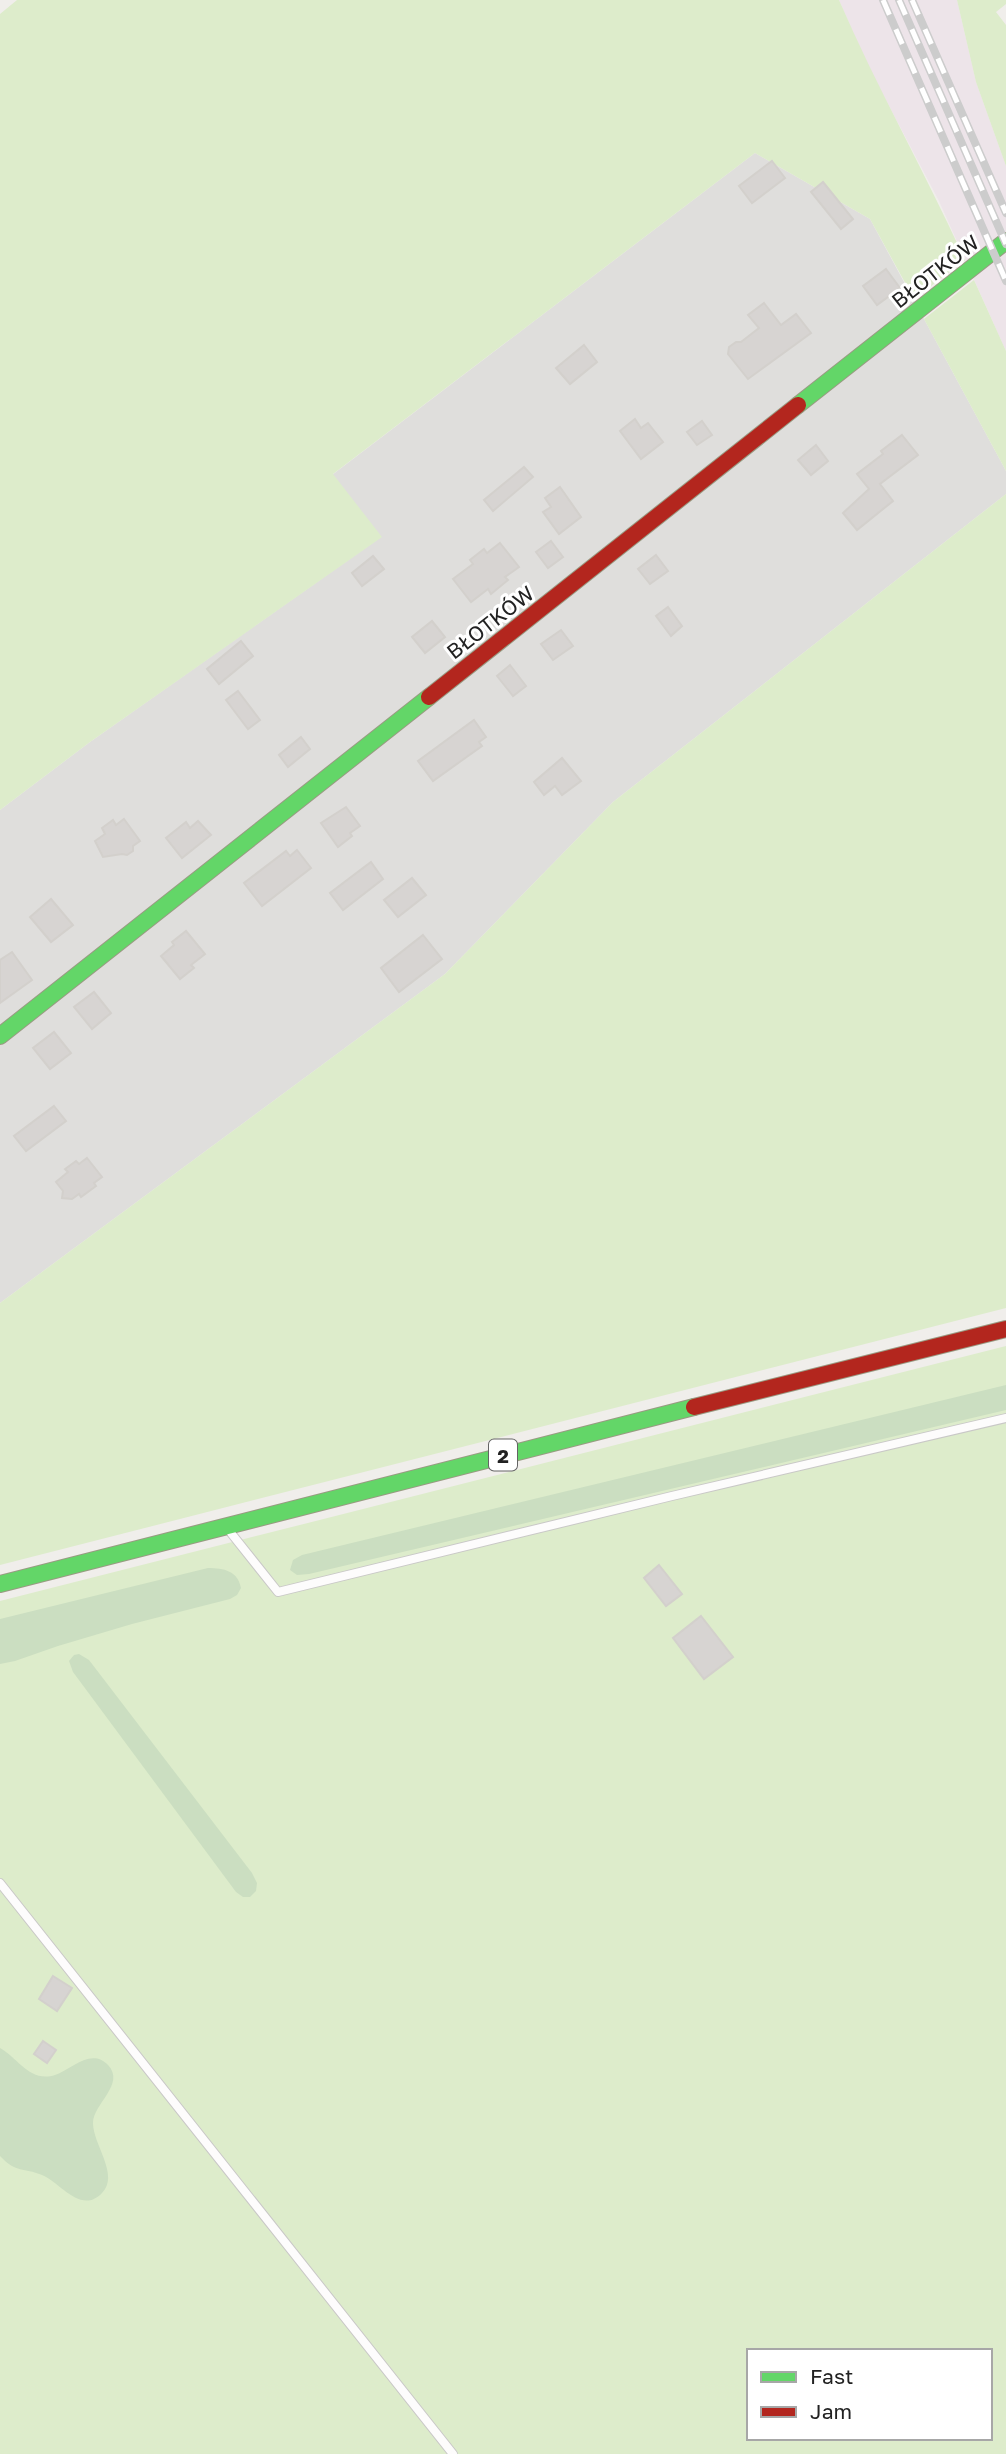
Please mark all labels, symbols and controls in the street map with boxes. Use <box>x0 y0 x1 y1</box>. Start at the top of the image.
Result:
street label: BŁOTKÓW <box>886 229 984 313</box>
street label: BŁOTKÓW <box>441 580 539 664</box>
road number: 2 <box>489 1440 517 1470</box>
legend <box>747 2349 992 2440</box>
text: Fast <box>810 2363 853 2389</box>
text: Jam <box>810 2398 852 2424</box>

